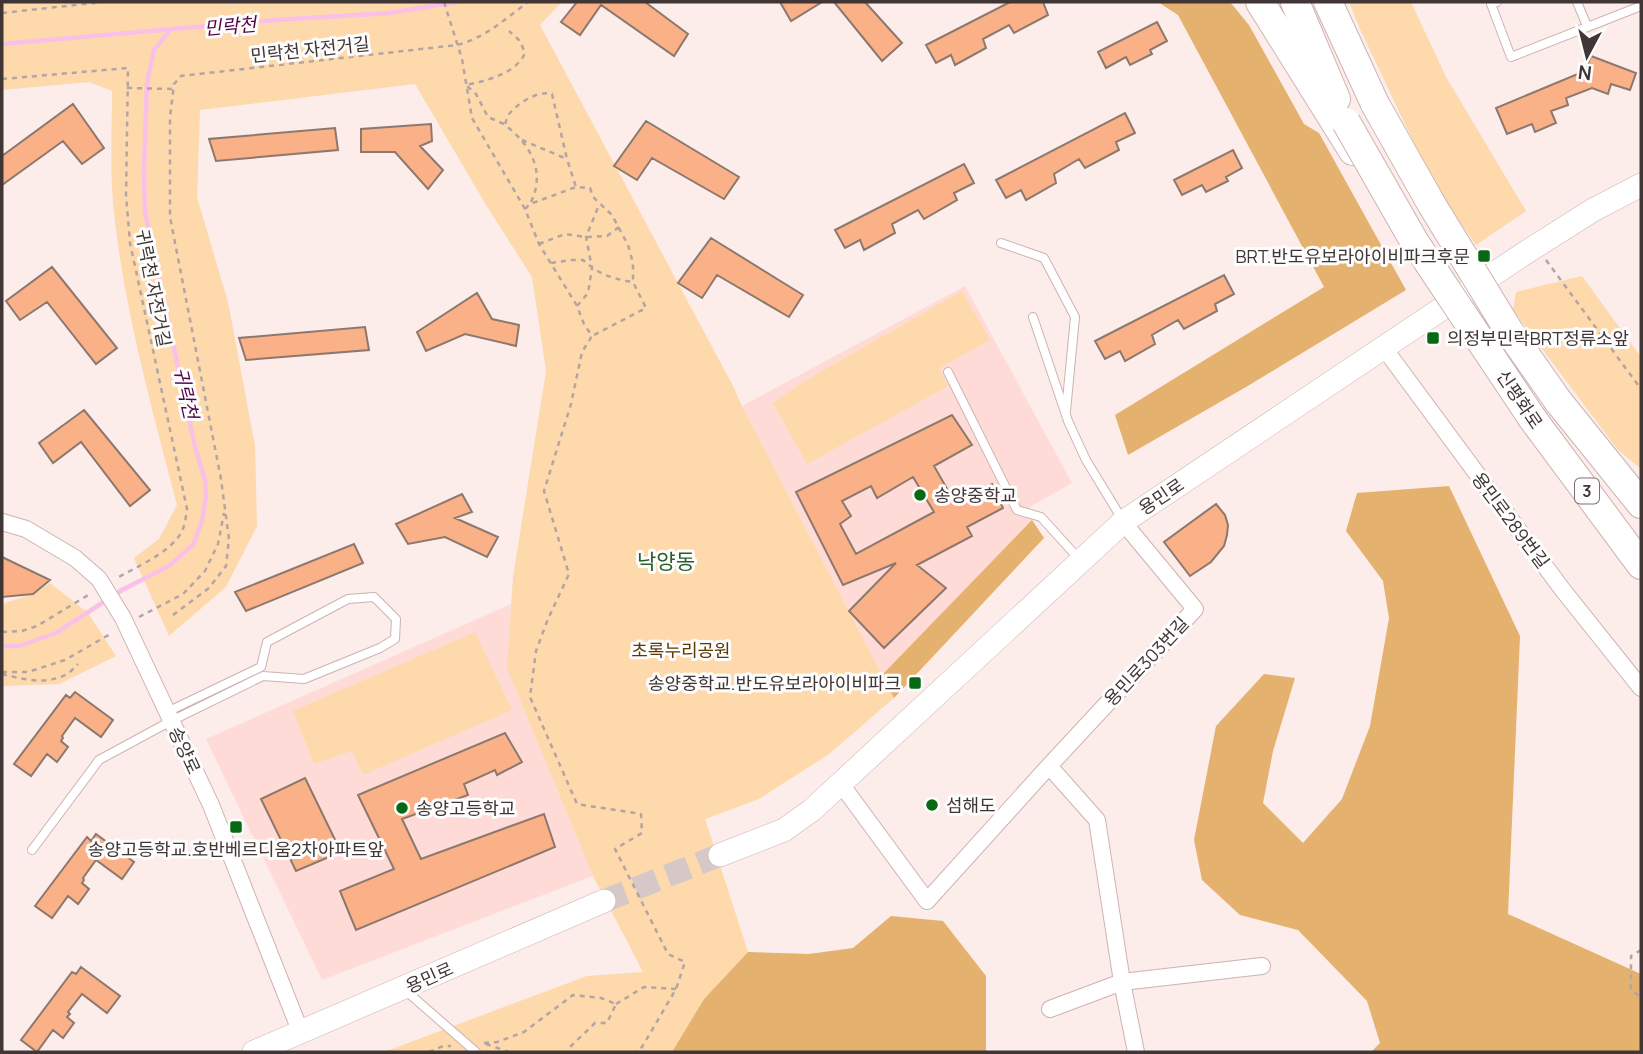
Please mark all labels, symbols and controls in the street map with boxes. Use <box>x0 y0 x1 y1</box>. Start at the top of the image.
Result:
water label: 민락천 <box>203 11 259 41</box>
north arrow <box>1552 21 1622 91</box>
street label: 민락천 자전거길 <box>249 31 371 67</box>
text: N <box>1577 59 1593 87</box>
street label: 귀락천 자전거길 <box>131 227 177 349</box>
place label: BRT.반도유보라아이비파크후문 <box>1235 244 1470 268</box>
marker: BRT.반도유보라아이비파크후문 <box>1476 248 1492 264</box>
place label: 의정부민락BRT정류소앞 <box>1447 326 1629 350</box>
marker: 의정부민락BRT정류소앞 <box>1425 330 1441 346</box>
water label: 귀락천 <box>167 365 205 423</box>
street label: 신평화로 <box>1492 365 1548 433</box>
street label: 용민로289번길 <box>1467 467 1555 573</box>
street label: 용민로 <box>1134 472 1188 520</box>
road number: 3 <box>1575 478 1599 504</box>
place label: 송양중학교 <box>934 483 1017 507</box>
marker: 송양중학교 <box>912 487 928 503</box>
district label: 낙양동 <box>637 547 695 575</box>
street label: 용민로303번길 <box>1098 611 1194 711</box>
park label: 초록누리공원 <box>631 638 731 662</box>
place label: 송양중학교.반도유보라아이비파크 <box>648 671 901 695</box>
marker: 송양중학교.반도유보라아이비파크 <box>907 675 923 691</box>
street label: 송양로 <box>164 722 206 778</box>
place label: 섬해도 <box>946 793 996 817</box>
place label: 송양고등학교 <box>416 796 515 820</box>
marker: 섬해도 <box>924 797 940 813</box>
marker: 송양고등학교 <box>394 800 410 816</box>
marker: 송양고등학교.호반베르디움2차아파트앞 <box>228 819 244 835</box>
place label: 송양고등학교.호반베르디움2차아파트앞 <box>88 837 384 861</box>
street label: 용민로 <box>401 956 457 998</box>

